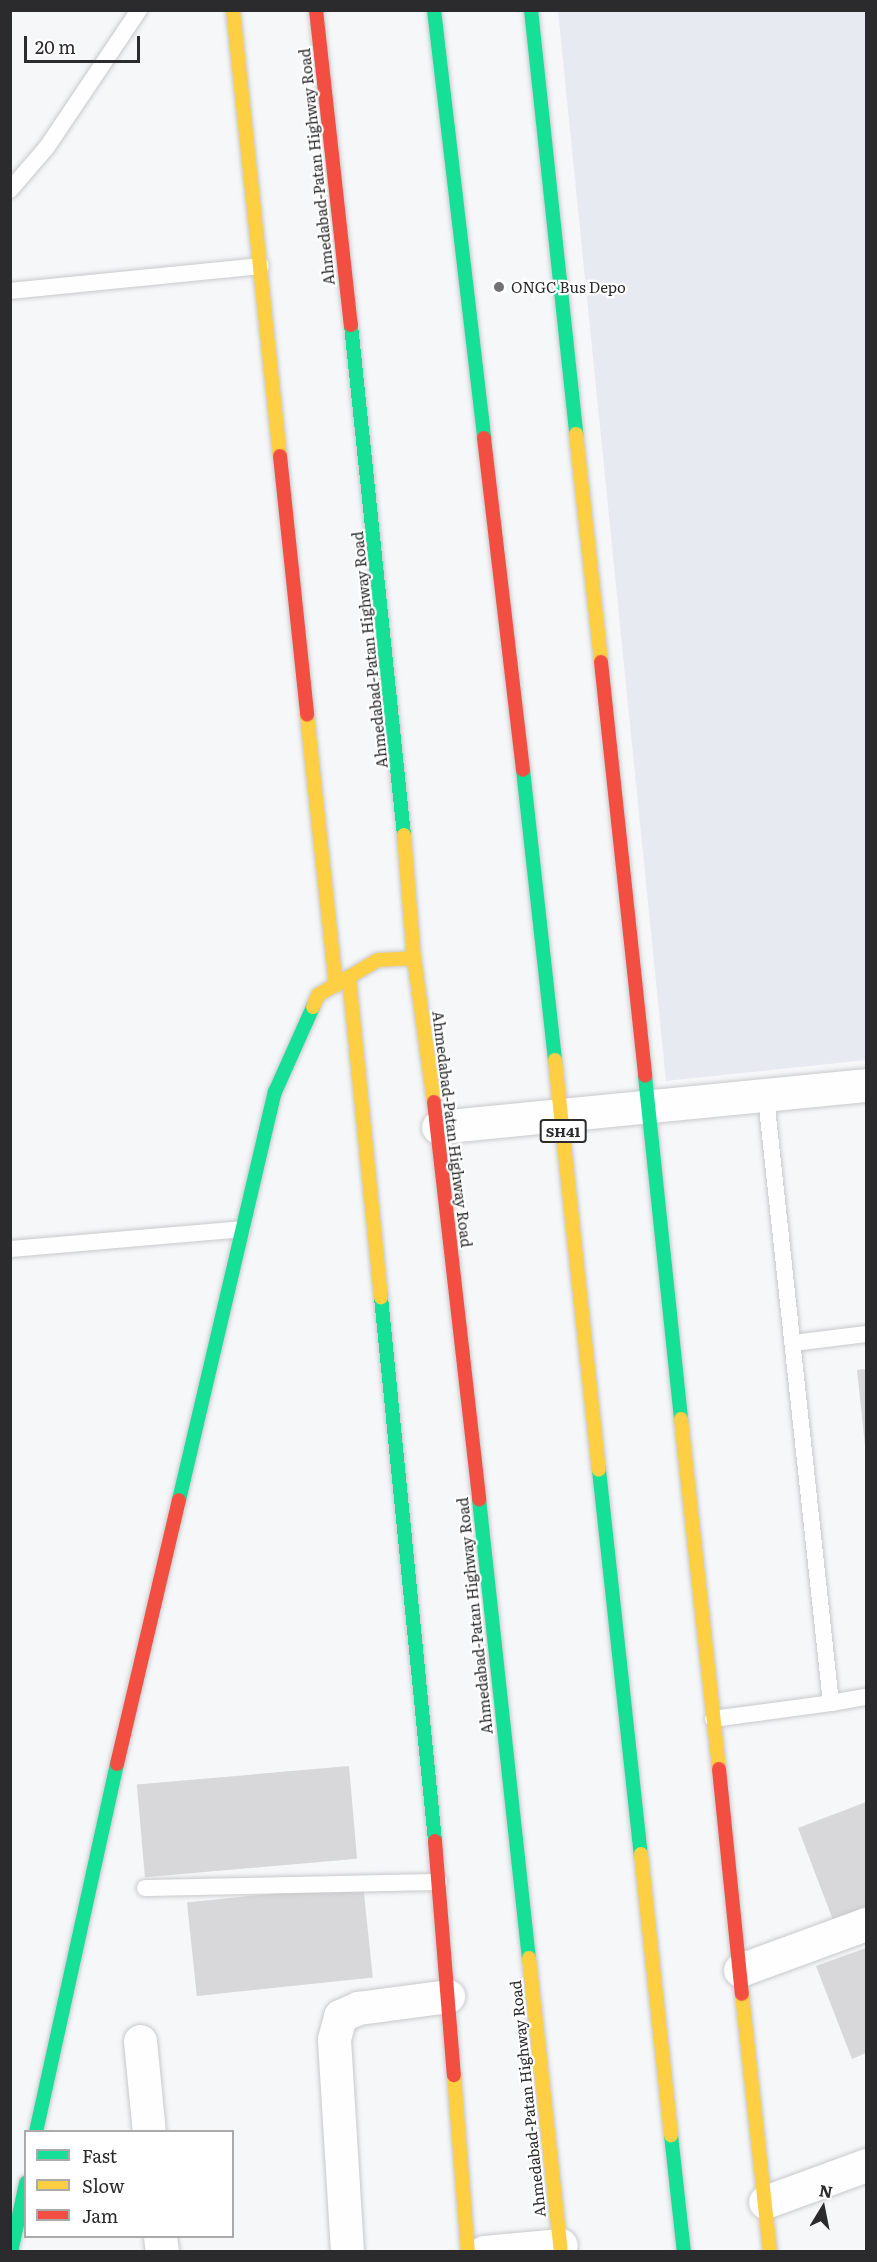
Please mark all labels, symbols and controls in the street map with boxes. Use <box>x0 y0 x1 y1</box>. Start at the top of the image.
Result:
scale bar <box>27 24 142 62</box>
text: 20 m <box>35 33 76 60</box>
street label: Ahmedabad-Patan Highway Road <box>295 48 337 286</box>
place label: ONGC Bus Depo <box>511 278 626 296</box>
marker: ONGC Bus Depo <box>492 280 506 294</box>
street label: Ahmedabad-Patan Highway Road <box>348 531 390 769</box>
street label: Ahmedabad-Patan Highway Road <box>430 1010 476 1248</box>
road number: SH41 <box>539 1120 587 1142</box>
street label: Ahmedabad-Patan Highway Road <box>453 1497 495 1735</box>
street label: Ahmedabad-Patan Highway Road <box>506 1980 548 2218</box>
legend <box>24 2130 234 2238</box>
text: Fast <box>82 2142 117 2169</box>
text: Slow <box>82 2172 124 2199</box>
text: N <box>817 2177 835 2203</box>
north arrow <box>793 2178 853 2238</box>
text: Jam <box>82 2202 118 2229</box>

